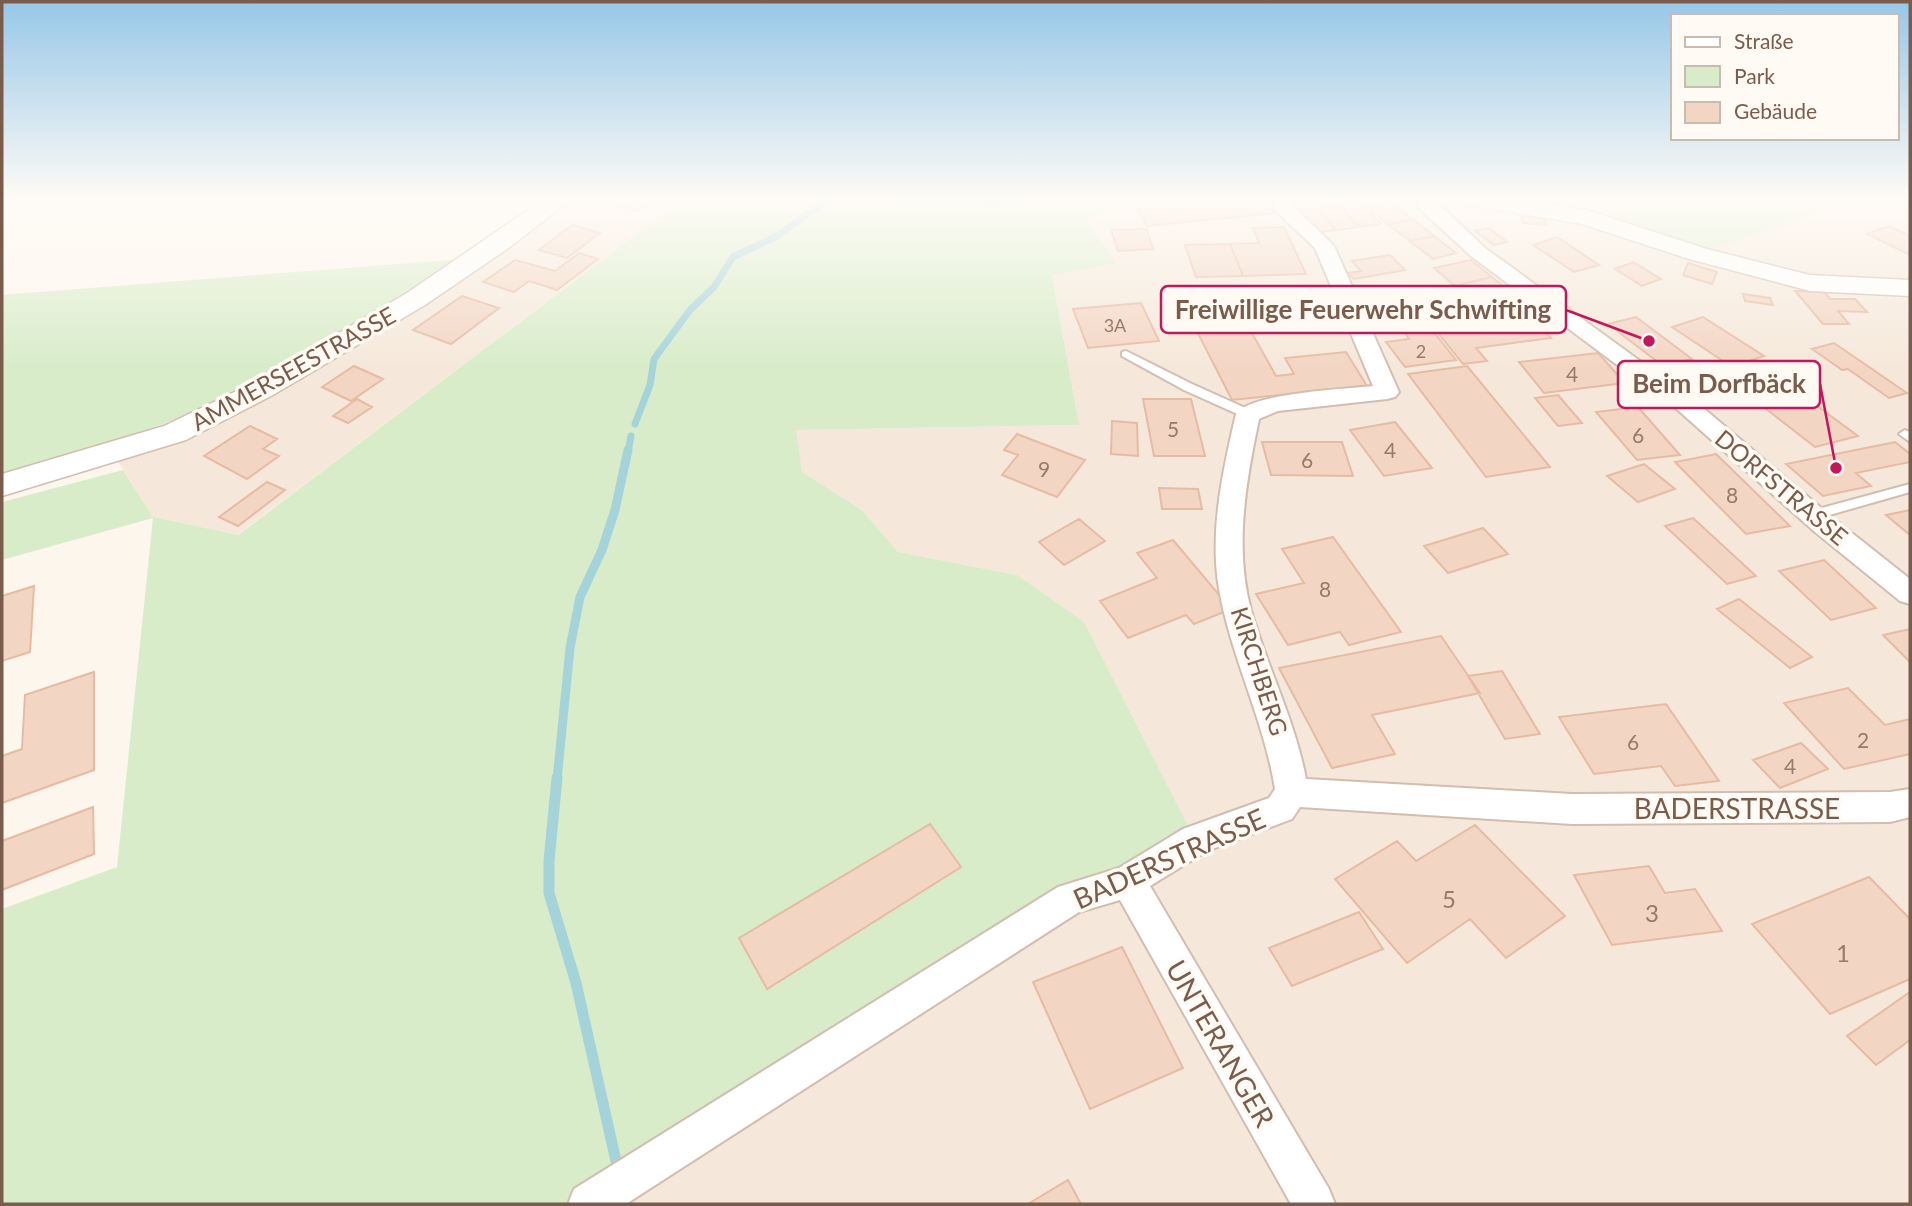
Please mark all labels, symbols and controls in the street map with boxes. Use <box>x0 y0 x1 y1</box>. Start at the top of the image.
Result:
legend <box>1671 14 1898 140</box>
text: Straße <box>1734 28 1794 53</box>
text: Park <box>1734 63 1775 88</box>
text: Gebäude <box>1734 98 1817 123</box>
callout: Freiwillige Feuerwehr Schwifting <box>1161 286 1566 333</box>
text: Freiwillige Feuerwehr Schwifting <box>1175 293 1552 325</box>
street label: AMMERSEESTRASSE <box>186 300 400 436</box>
house number: 3A <box>1104 314 1127 336</box>
house number: 2 <box>1416 340 1426 362</box>
house number: 4 <box>1566 361 1578 386</box>
callout: Beim Dorfbäck <box>1618 361 1820 408</box>
text: Beim Dorfbäck <box>1632 367 1806 399</box>
house number: 5 <box>1167 416 1179 441</box>
house number: 6 <box>1632 422 1644 447</box>
street label: DORFSTRASSE <box>1710 423 1854 551</box>
house number: 4 <box>1384 437 1396 462</box>
house number: 6 <box>1301 447 1313 472</box>
house number: 9 <box>1038 456 1050 481</box>
house number: 8 <box>1726 482 1738 507</box>
house number: 8 <box>1319 576 1331 601</box>
street label: KIRCHBERG <box>1226 603 1294 739</box>
house number: 2 <box>1857 727 1869 752</box>
house number: 6 <box>1627 729 1639 754</box>
house number: 4 <box>1784 753 1796 778</box>
street label: BADERSTRASSE <box>1634 791 1840 825</box>
street label: BADERSTRASSE <box>1068 800 1270 916</box>
house number: 5 <box>1442 884 1456 913</box>
house number: 3 <box>1645 898 1659 927</box>
house number: 1 <box>1836 938 1850 967</box>
street label: UNTERANGER <box>1160 954 1283 1133</box>

